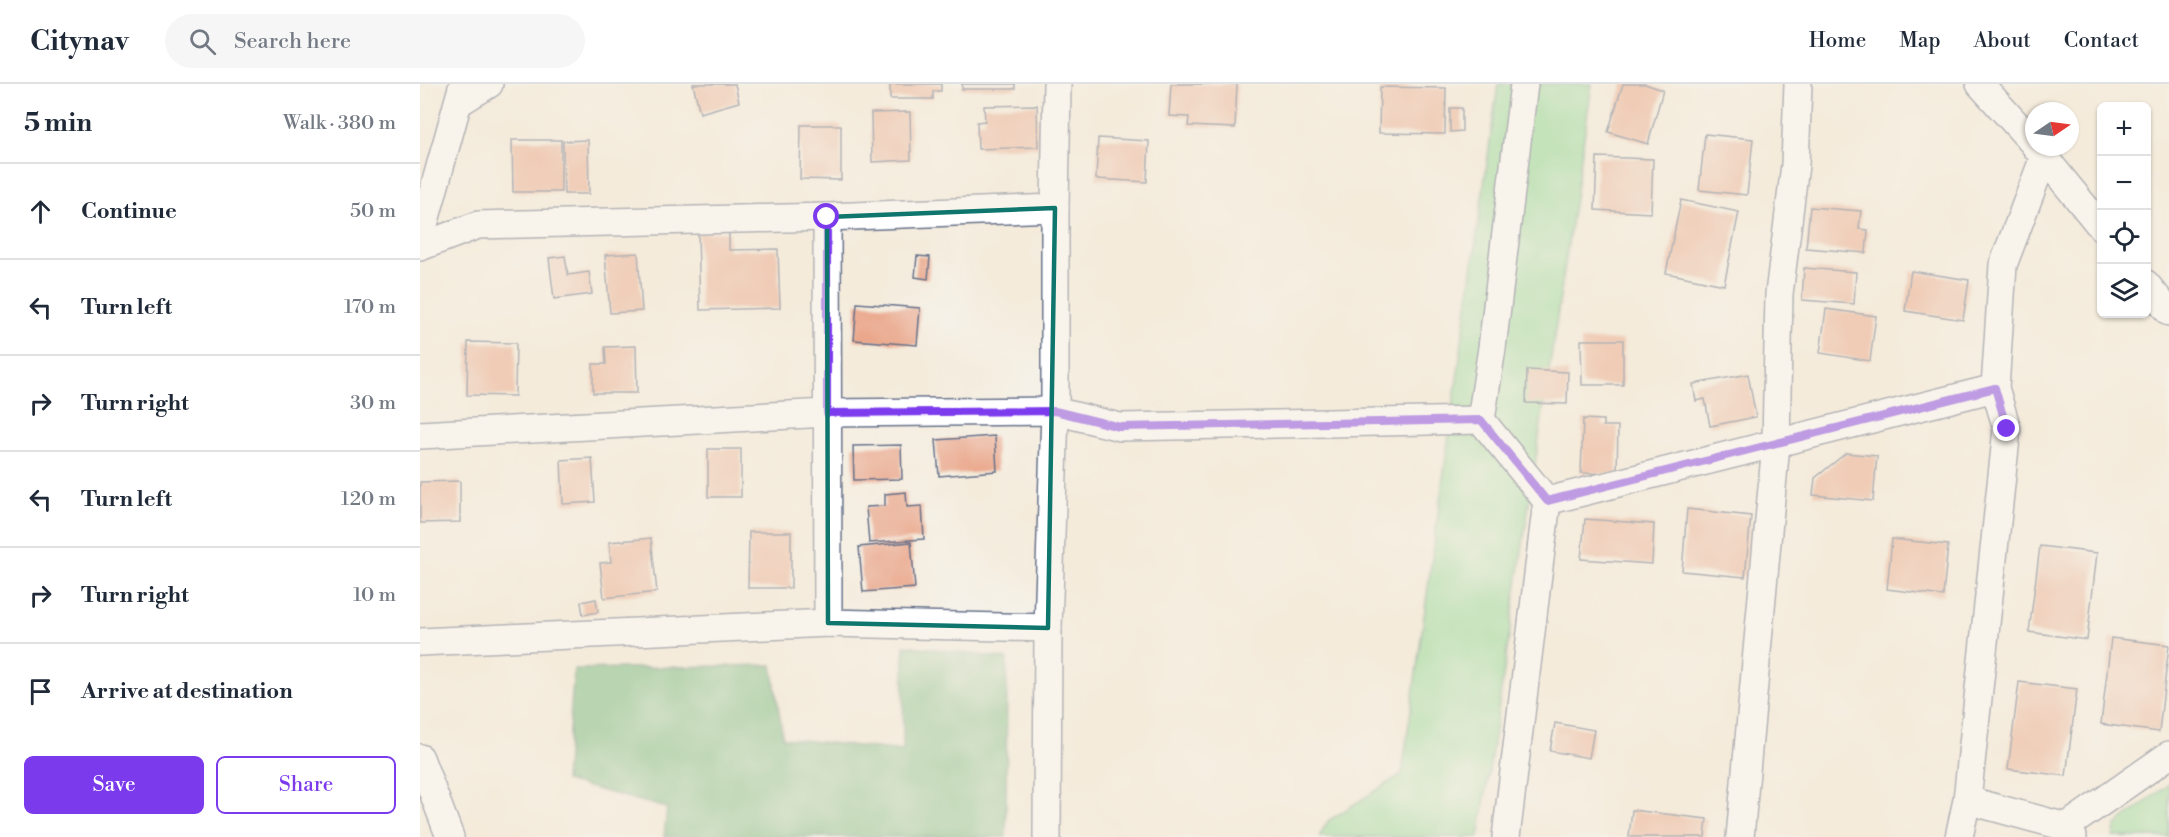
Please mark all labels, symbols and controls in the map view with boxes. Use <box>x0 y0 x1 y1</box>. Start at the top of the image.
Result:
search box <box>165 14 585 68</box>
text: Citynav <box>30 24 129 59</box>
icon: search <box>186 25 219 58</box>
text: Search here <box>234 28 351 55</box>
text: Home <box>1809 28 1866 54</box>
text: Map <box>1899 28 1941 54</box>
text: About <box>1974 28 2031 54</box>
text: Contact <box>2064 28 2139 54</box>
north arrow <box>2025 102 2079 156</box>
map controls <box>2097 102 2151 318</box>
button: + <box>2097 102 2151 156</box>
text: 5 min <box>24 107 92 139</box>
text: Walk · 380 m <box>283 111 396 136</box>
button: − <box>2097 156 2151 210</box>
icon: ahead <box>24 195 57 228</box>
text: Continue <box>81 198 177 225</box>
text: 50 m <box>350 199 396 224</box>
route start <box>813 203 839 229</box>
button: locate <box>2097 210 2151 264</box>
button: layers <box>2097 264 2151 318</box>
icon: left <box>24 291 57 324</box>
text: Turn left <box>81 294 172 321</box>
text: 170 m <box>344 295 396 320</box>
icon: right <box>24 387 57 420</box>
text: Turn right <box>81 390 189 417</box>
text: 30 m <box>350 391 396 416</box>
route end <box>1993 415 2019 441</box>
icon: left <box>24 483 57 516</box>
text: Turn left <box>81 486 172 513</box>
text: 120 m <box>341 487 396 512</box>
icon: right <box>24 579 57 612</box>
text: Turn right <box>81 582 189 609</box>
text: 10 m <box>353 583 396 608</box>
icon: arrive <box>24 675 57 708</box>
text: Arrive at destination <box>81 678 293 705</box>
button: Save <box>24 756 204 814</box>
button: Share <box>216 756 396 814</box>

